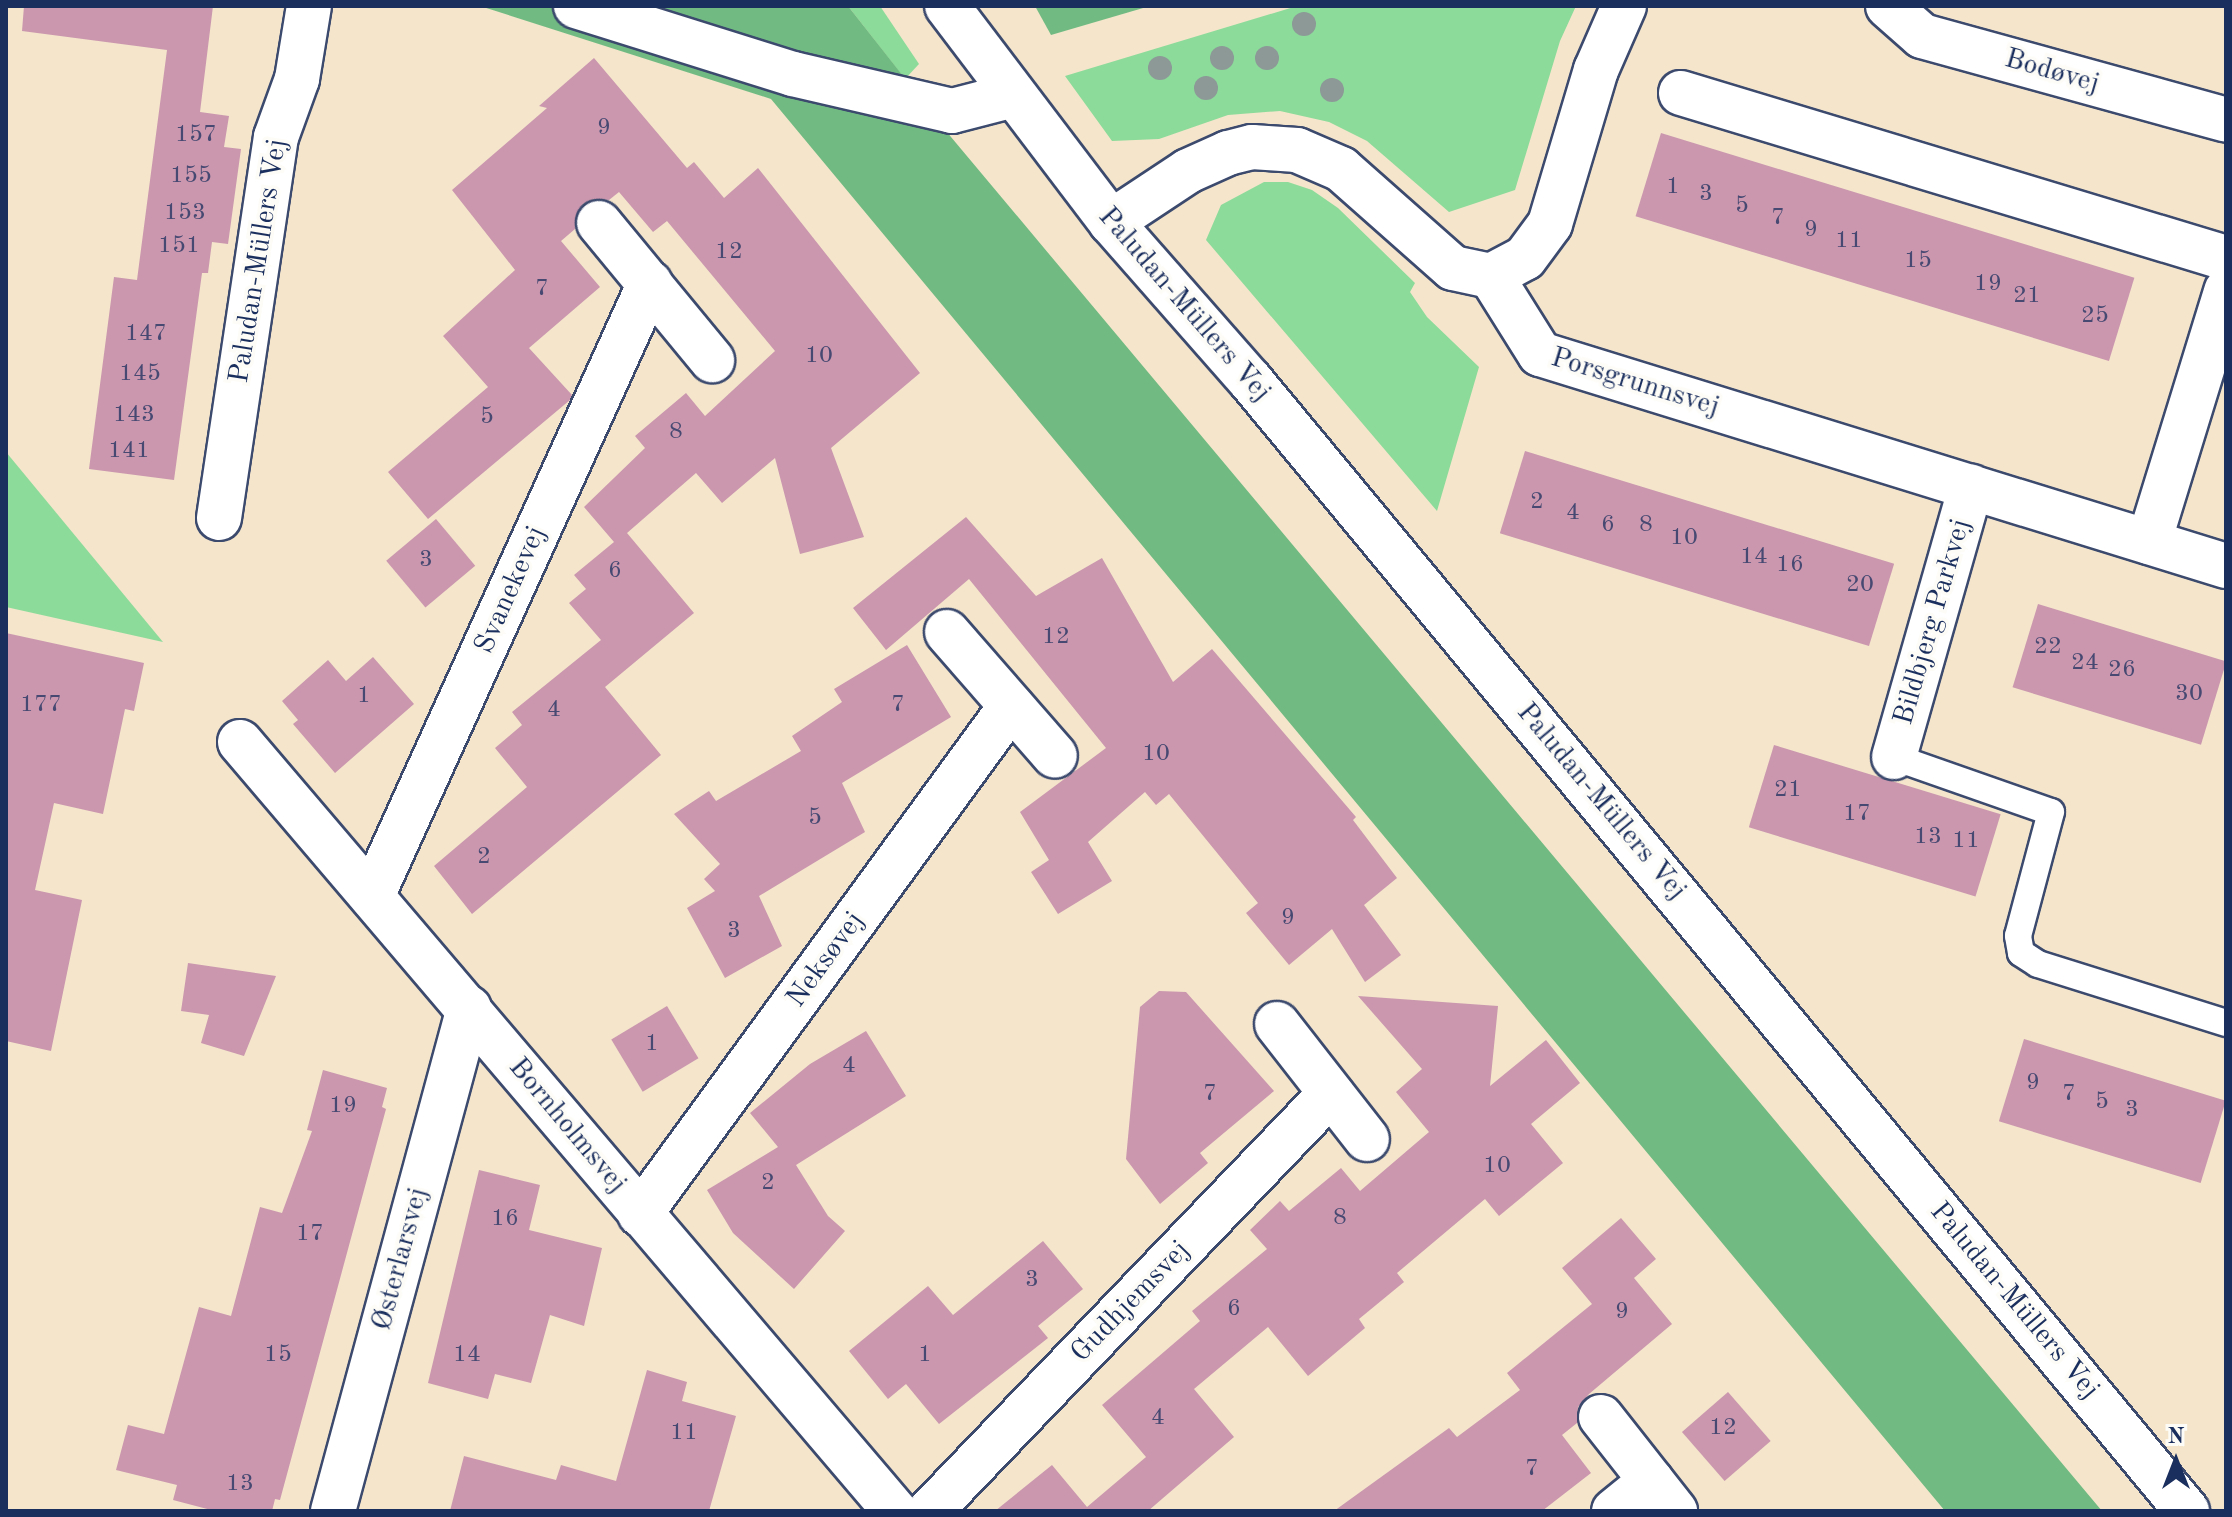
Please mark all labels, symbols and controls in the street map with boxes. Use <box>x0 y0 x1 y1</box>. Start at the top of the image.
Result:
street label: Bodøvej <box>2001 42 2103 102</box>
house number: 9 <box>597 115 611 143</box>
house number: 157 <box>175 122 217 150</box>
street label: Paludan-Müllers Vej <box>223 137 295 385</box>
house number: 155 <box>170 163 212 191</box>
house number: 1 <box>1666 174 1680 202</box>
house number: 3 <box>1699 181 1713 209</box>
house number: 5 <box>1735 193 1749 221</box>
house number: 153 <box>164 200 206 228</box>
street label: Paludan-Müllers Vej <box>1090 201 1278 409</box>
house number: 7 <box>1771 205 1785 233</box>
house number: 9 <box>1804 217 1818 245</box>
house number: 11 <box>1835 228 1863 256</box>
house number: 151 <box>158 233 200 261</box>
house number: 12 <box>715 239 743 267</box>
house number: 15 <box>1904 248 1932 276</box>
house number: 19 <box>1974 271 2002 299</box>
house number: 7 <box>535 276 549 304</box>
house number: 21 <box>2013 283 2041 311</box>
house number: 25 <box>2081 303 2109 331</box>
house number: 147 <box>125 321 167 349</box>
street label: Porsgrunnsvej <box>1547 341 1723 425</box>
house number: 10 <box>805 343 833 371</box>
house number: 145 <box>119 361 161 389</box>
house number: 143 <box>113 402 155 430</box>
house number: 5 <box>480 404 494 432</box>
house number: 8 <box>669 419 683 447</box>
house number: 141 <box>108 438 150 466</box>
house number: 2 <box>1530 489 1544 517</box>
house number: 4 <box>1566 500 1580 528</box>
house number: 6 <box>1601 512 1615 540</box>
house number: 8 <box>1639 512 1653 540</box>
street label: Bildbjerg Parkvej <box>1888 515 1978 729</box>
street label: Svanekevej <box>468 521 554 659</box>
house number: 10 <box>1670 525 1698 553</box>
house number: 14 <box>1740 544 1768 572</box>
house number: 3 <box>419 547 433 575</box>
house number: 16 <box>1776 552 1804 580</box>
house number: 6 <box>608 558 622 586</box>
house number: 20 <box>1846 572 1874 600</box>
house number: 12 <box>1042 624 1070 652</box>
house number: 22 <box>2034 634 2062 662</box>
house number: 24 <box>2071 650 2099 678</box>
house number: 26 <box>2108 657 2136 685</box>
house number: 30 <box>2175 681 2203 709</box>
house number: 1 <box>357 683 371 711</box>
house number: 177 <box>20 692 62 720</box>
house number: 7 <box>891 692 905 720</box>
house number: 4 <box>547 697 561 725</box>
street label: Paludan-Müllers Vej <box>1509 697 1693 907</box>
house number: 10 <box>1142 741 1170 769</box>
house number: 21 <box>1774 777 1802 805</box>
house number: 17 <box>1843 801 1871 829</box>
house number: 5 <box>808 805 822 833</box>
house number: 13 <box>1914 824 1942 852</box>
house number: 11 <box>1952 828 1980 856</box>
house number: 2 <box>477 844 491 872</box>
street label: Neksøvej <box>780 905 872 1015</box>
house number: 9 <box>1281 905 1295 933</box>
house number: 3 <box>727 918 741 946</box>
house number: 1 <box>645 1031 659 1059</box>
street label: Bornholmsvej <box>501 1052 633 1200</box>
house number: 4 <box>842 1053 856 1081</box>
house number: 9 <box>2026 1070 2040 1098</box>
house number: 7 <box>1203 1081 1217 1109</box>
house number: 7 <box>2062 1081 2076 1109</box>
house number: 5 <box>2095 1089 2109 1117</box>
house number: 19 <box>329 1093 357 1121</box>
house number: 3 <box>2125 1097 2139 1125</box>
house number: 10 <box>1483 1153 1511 1181</box>
house number: 2 <box>761 1170 775 1198</box>
street label: Østerlarsvej <box>366 1184 436 1334</box>
street label: Paludan-Müllers Vej <box>1922 1196 2106 1406</box>
house number: 8 <box>1333 1205 1347 1233</box>
house number: 16 <box>491 1206 519 1234</box>
house number: 17 <box>296 1221 324 1249</box>
street label: Gudhjemsvej <box>1065 1234 1197 1370</box>
house number: 3 <box>1025 1267 1039 1295</box>
house number: 6 <box>1227 1296 1241 1324</box>
house number: 9 <box>1615 1299 1629 1327</box>
house number: 15 <box>264 1342 292 1370</box>
house number: 14 <box>453 1342 481 1370</box>
house number: 1 <box>918 1342 932 1370</box>
house number: 4 <box>1151 1405 1165 1433</box>
house number: 12 <box>1709 1415 1737 1443</box>
house number: 11 <box>670 1420 698 1448</box>
north arrow <box>2136 1421 2216 1501</box>
text: N <box>2168 1426 2184 1448</box>
house number: 7 <box>1525 1456 1539 1484</box>
house number: 13 <box>226 1471 254 1499</box>

